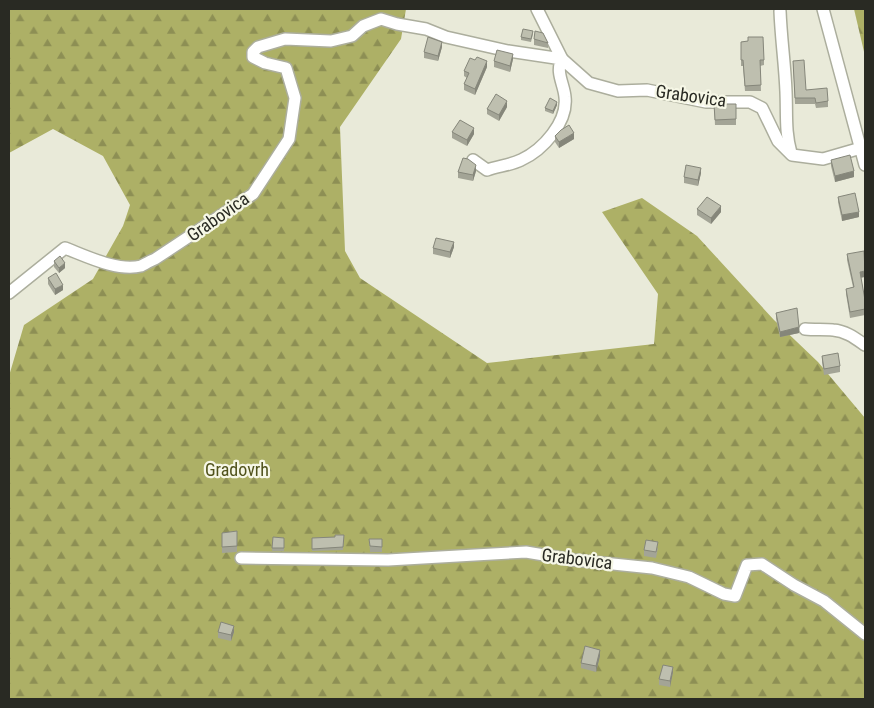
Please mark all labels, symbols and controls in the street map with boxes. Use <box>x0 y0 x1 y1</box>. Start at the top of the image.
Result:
street label: Grabovica <box>654 80 728 111</box>
street label: Grabovica <box>183 188 253 246</box>
park label: Gradovrh <box>205 459 269 480</box>
street label: Grabovica <box>541 544 614 573</box>

